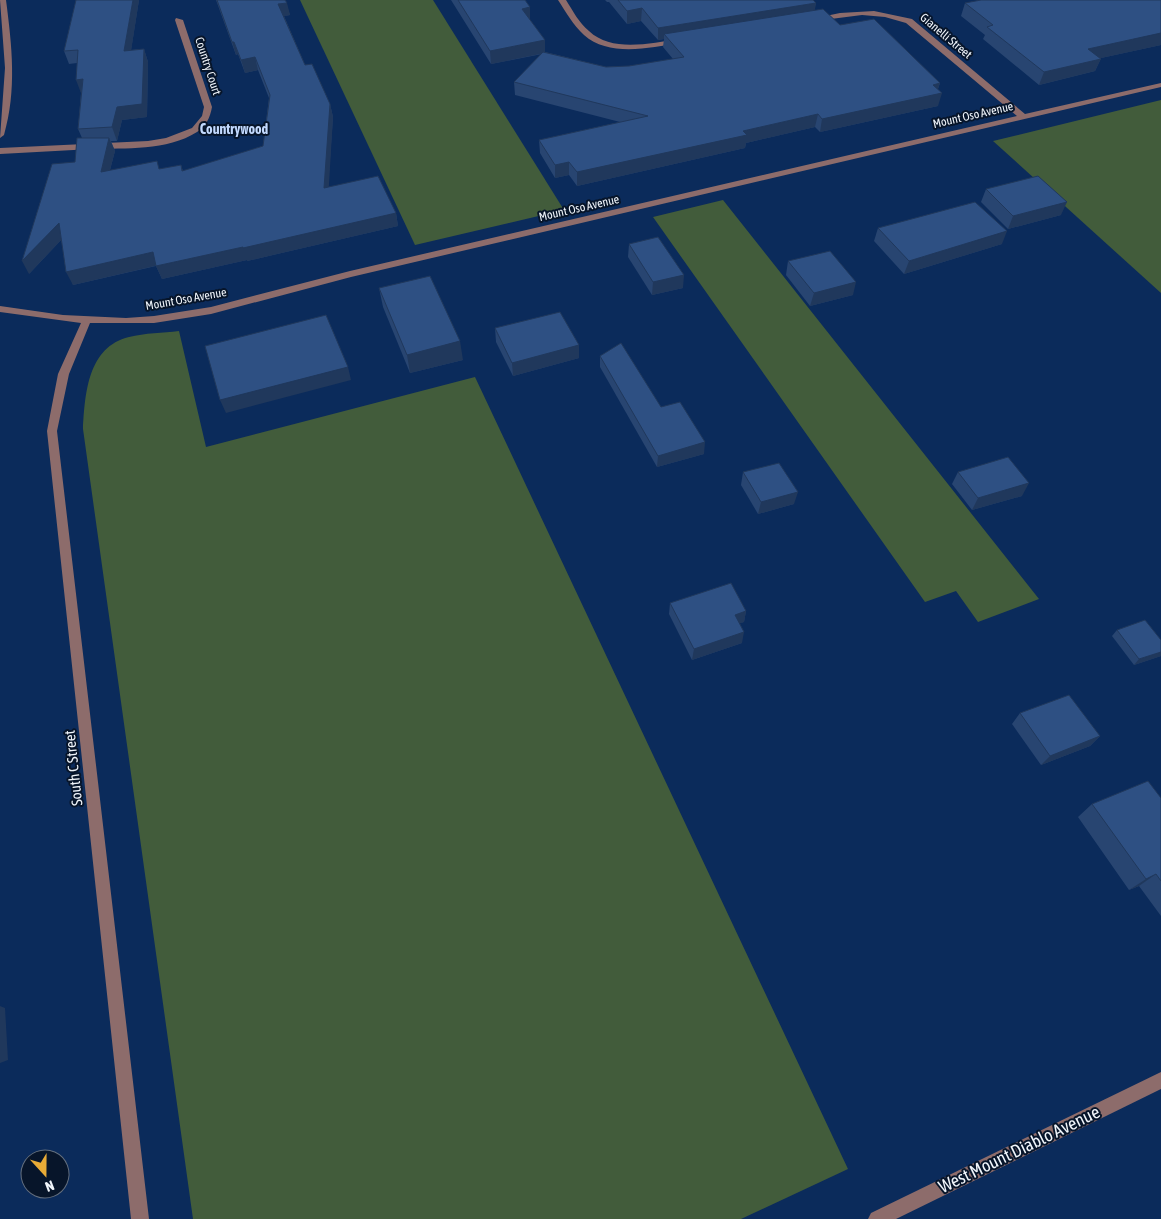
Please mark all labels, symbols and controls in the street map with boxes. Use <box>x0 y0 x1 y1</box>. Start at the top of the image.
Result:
street label: Gianelli Street <box>917 10 975 62</box>
street label: Country Court <box>192 35 224 97</box>
street label: Mount Oso Avenue <box>931 99 1015 131</box>
district label: Countrywood <box>200 121 269 137</box>
street label: Mount Oso Avenue <box>537 192 621 224</box>
street label: Mount Oso Avenue <box>144 285 228 313</box>
street label: South C Street <box>61 729 85 807</box>
street label: West Mount Diablo Avenue <box>935 1101 1103 1197</box>
north arrow <box>20 1149 70 1199</box>
text: N <box>43 1177 56 1195</box>

